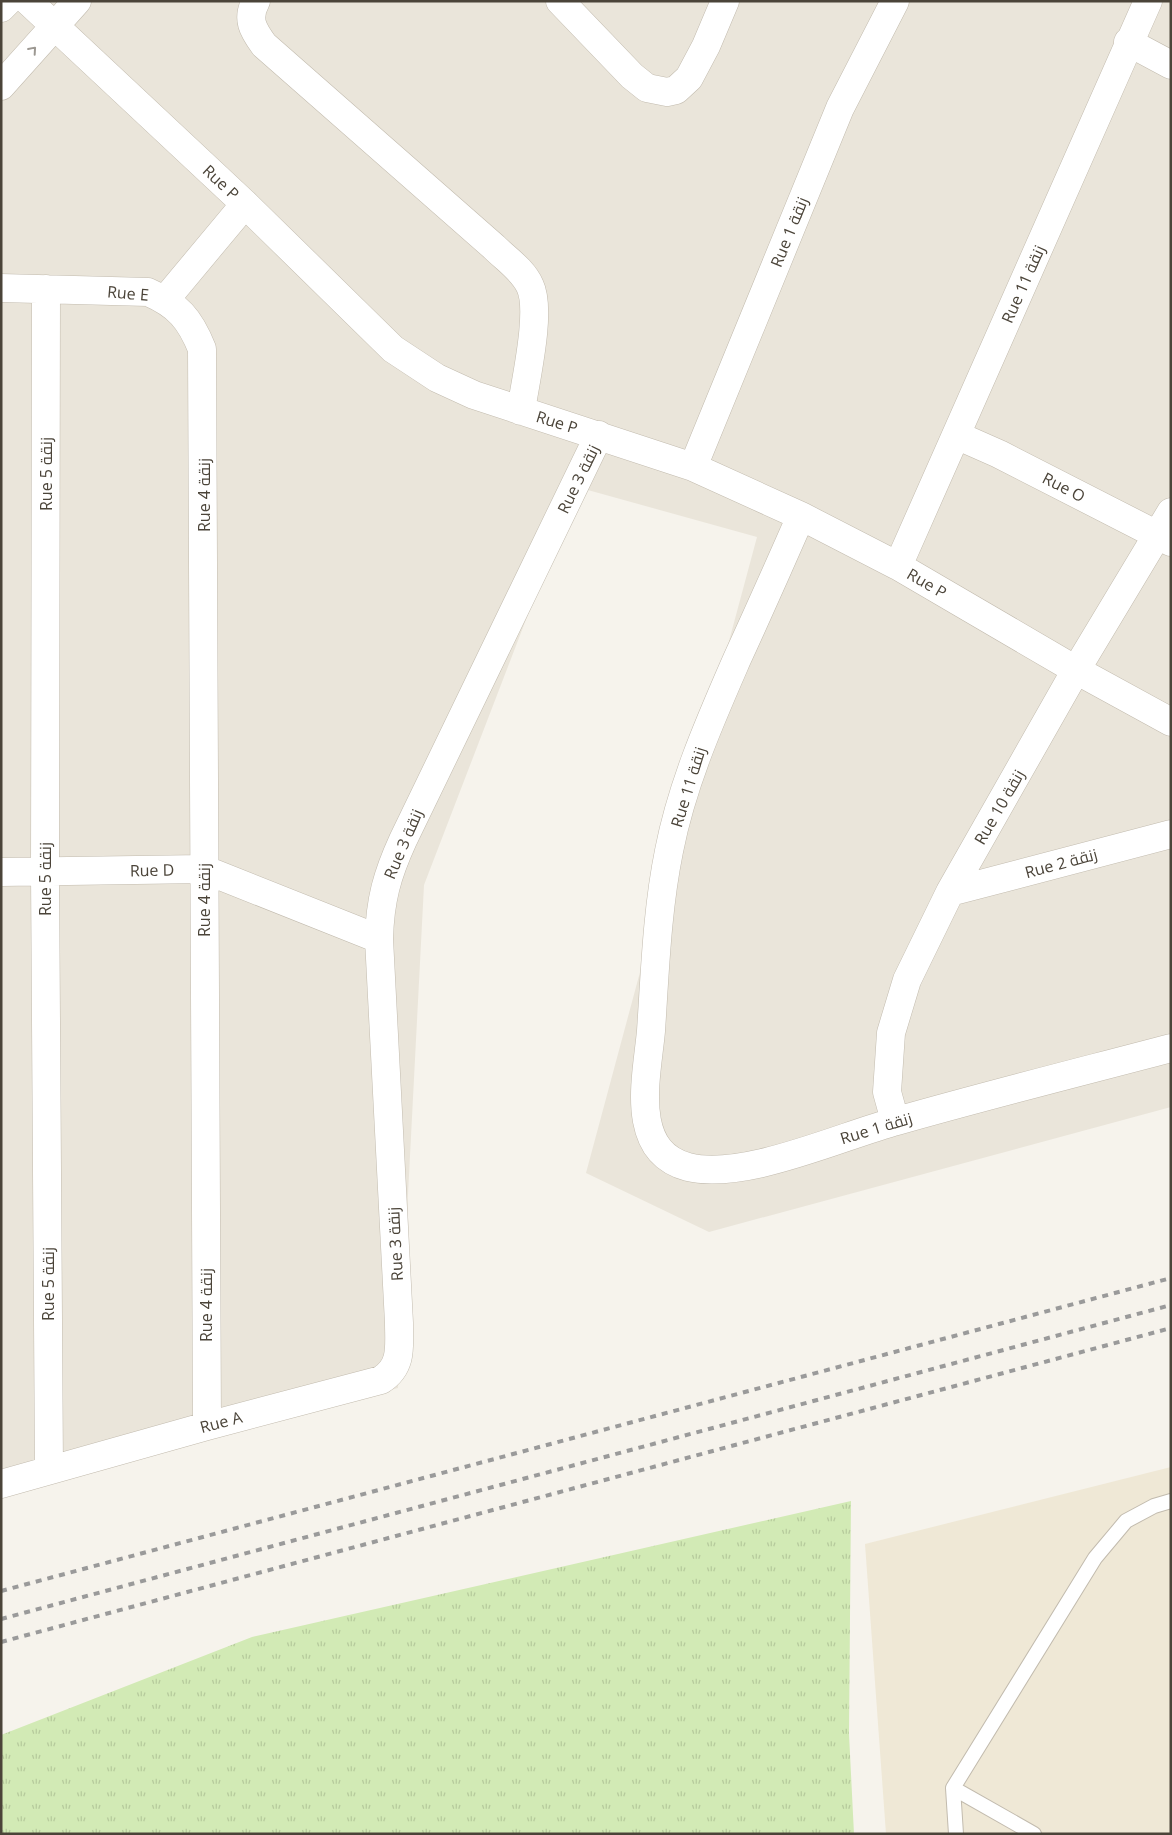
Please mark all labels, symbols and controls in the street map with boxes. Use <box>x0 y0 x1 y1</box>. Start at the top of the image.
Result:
one-way arrow <box>28 46 37 55</box>
street label: Rue P <box>198 159 244 205</box>
street label: Rue 1 زنقة <box>765 194 813 270</box>
street label: Rue 11 زنقة <box>996 242 1050 326</box>
street label: Rue E <box>106 280 150 306</box>
street label: Rue P <box>533 405 581 439</box>
street label: Rue 5 زنقة <box>35 437 57 511</box>
street label: Rue 3 زنقة <box>552 441 604 517</box>
street label: Rue 4 زنقة <box>193 458 215 532</box>
street label: Rue O <box>1039 467 1089 507</box>
street label: Rue P <box>903 563 951 603</box>
street label: Rue 11 زنقة <box>665 744 711 830</box>
street label: Rue 10 زنقة <box>969 765 1029 849</box>
street label: Rue 3 زنقة <box>378 806 428 882</box>
street label: Rue 5 زنقة <box>34 842 56 916</box>
street label: Rue 2 زنقة <box>1022 843 1100 883</box>
street label: Rue D <box>130 859 174 881</box>
street label: Rue 4 زنقة <box>193 863 215 937</box>
street label: Rue 1 زنقة <box>837 1107 915 1149</box>
street label: Rue 3 زنقة <box>382 1206 408 1282</box>
street label: Rue 5 زنقة <box>37 1247 59 1321</box>
street label: Rue 4 زنقة <box>195 1268 217 1342</box>
street label: Rue A <box>197 1406 245 1438</box>

